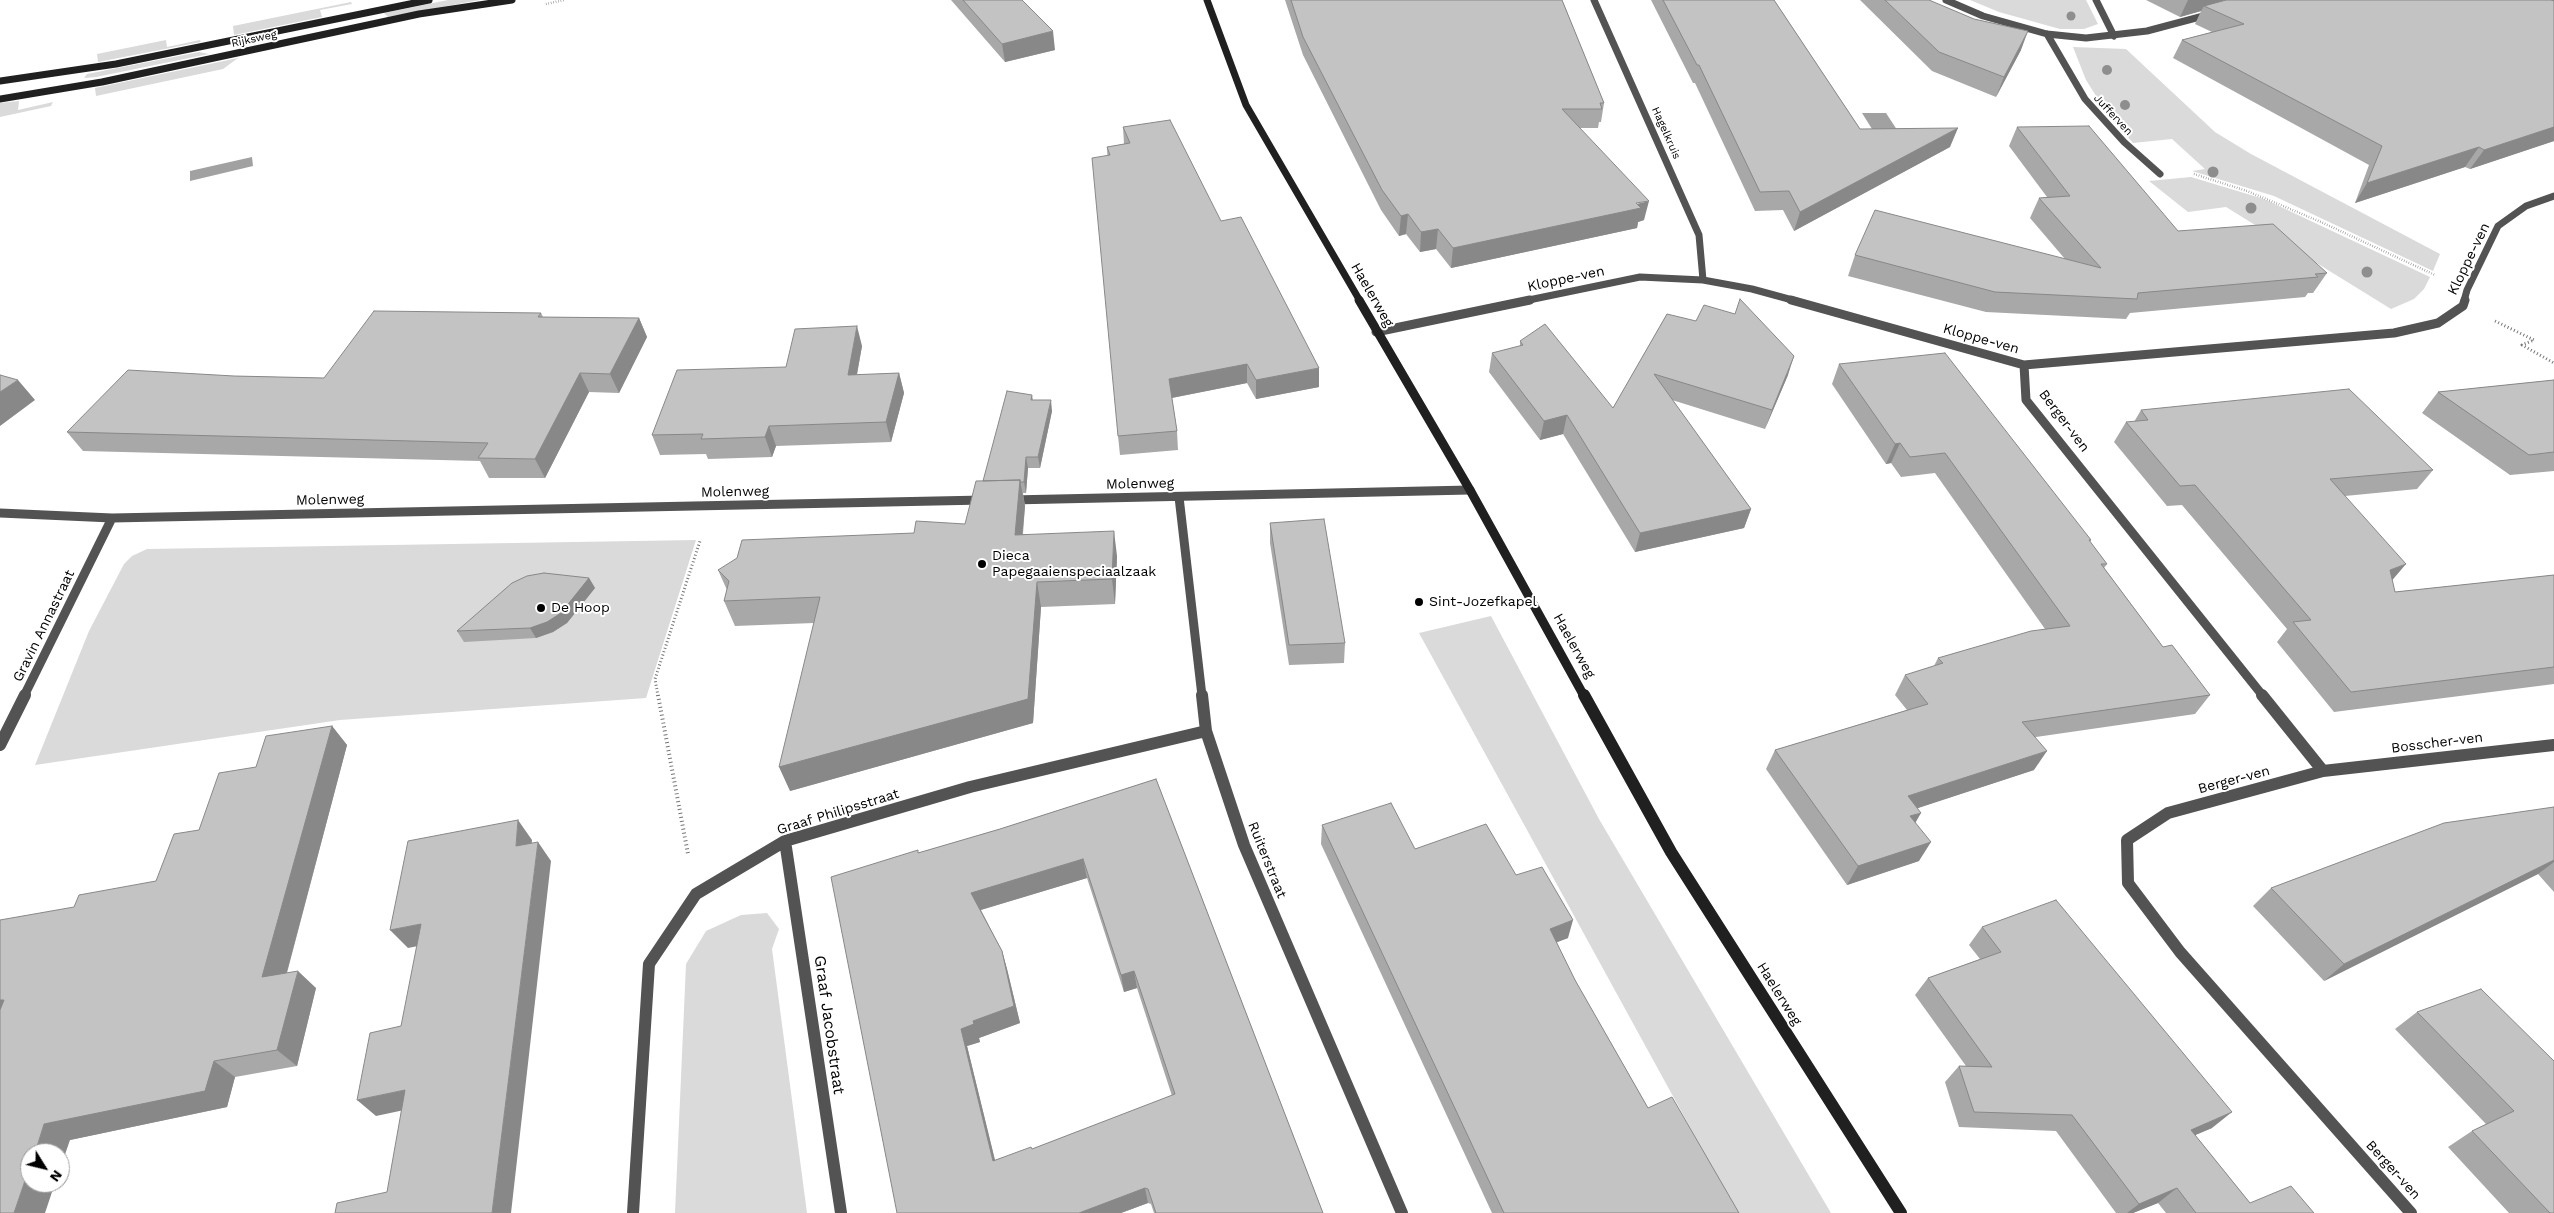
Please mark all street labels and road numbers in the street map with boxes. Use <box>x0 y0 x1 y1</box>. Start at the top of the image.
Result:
street label: Rijksweg <box>230 28 278 50</box>
street label: Jufferven <box>2091 92 2135 138</box>
street label: Hagelkruis <box>1649 105 1683 161</box>
street label: Kloppe-ven <box>2444 220 2494 298</box>
street label: Haelerweg <box>1347 260 1397 330</box>
street label: Kloppe-ven <box>1526 263 1606 295</box>
street label: Kloppe-ven <box>1941 320 2021 358</box>
street label: Berger-ven <box>2035 387 2093 455</box>
street label: Molenweg <box>1106 475 1174 493</box>
street label: Molenweg <box>701 483 769 501</box>
street label: Molenweg <box>296 491 364 509</box>
street label: Gravin Annastraat <box>10 567 78 685</box>
street label: Haelerweg <box>1549 611 1599 681</box>
street label: Bosscher-ven <box>2390 729 2484 757</box>
street label: Berger-ven <box>2196 762 2272 798</box>
street label: Graaf Philipsstraat <box>775 785 901 839</box>
street label: Ruiterstraat <box>1244 819 1290 901</box>
street label: Graaf Jacobstraat <box>810 954 848 1096</box>
street label: Haelerweg <box>1753 959 1805 1029</box>
street label: Berger-ven <box>2362 1137 2424 1203</box>

